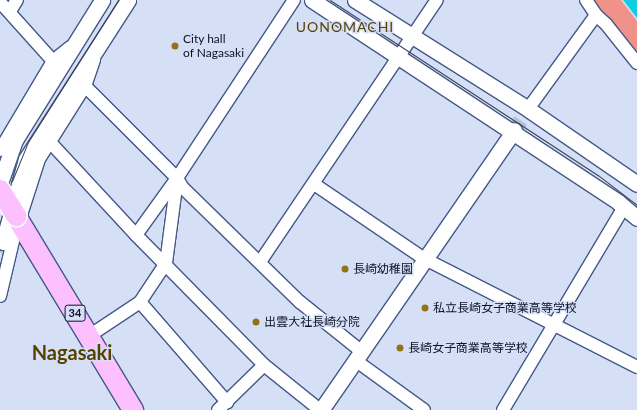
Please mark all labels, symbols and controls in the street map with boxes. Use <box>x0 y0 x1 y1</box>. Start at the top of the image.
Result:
district label: UONOMACHI <box>296 19 394 35</box>
place label: City hall of Nagasaki <box>183 32 244 60</box>
marker: City hall of Nagasaki <box>170 41 180 51</box>
place label: 長崎幼稚園 <box>353 262 413 276</box>
marker: 長崎幼稚園 <box>340 264 350 274</box>
place label: 私立長崎女子商業高等学校 <box>433 301 577 315</box>
marker: 私立長崎女子商業高等学校 <box>420 303 430 313</box>
road number: 34 <box>64 304 86 322</box>
place label: 出雲大社長崎分院 <box>264 315 360 329</box>
marker: 出雲大社長崎分院 <box>251 317 261 327</box>
district label: Nagasaki <box>32 340 112 364</box>
place label: 長崎女子商業高等学校 <box>408 341 528 355</box>
marker: 長崎女子商業高等学校 <box>395 343 405 353</box>

